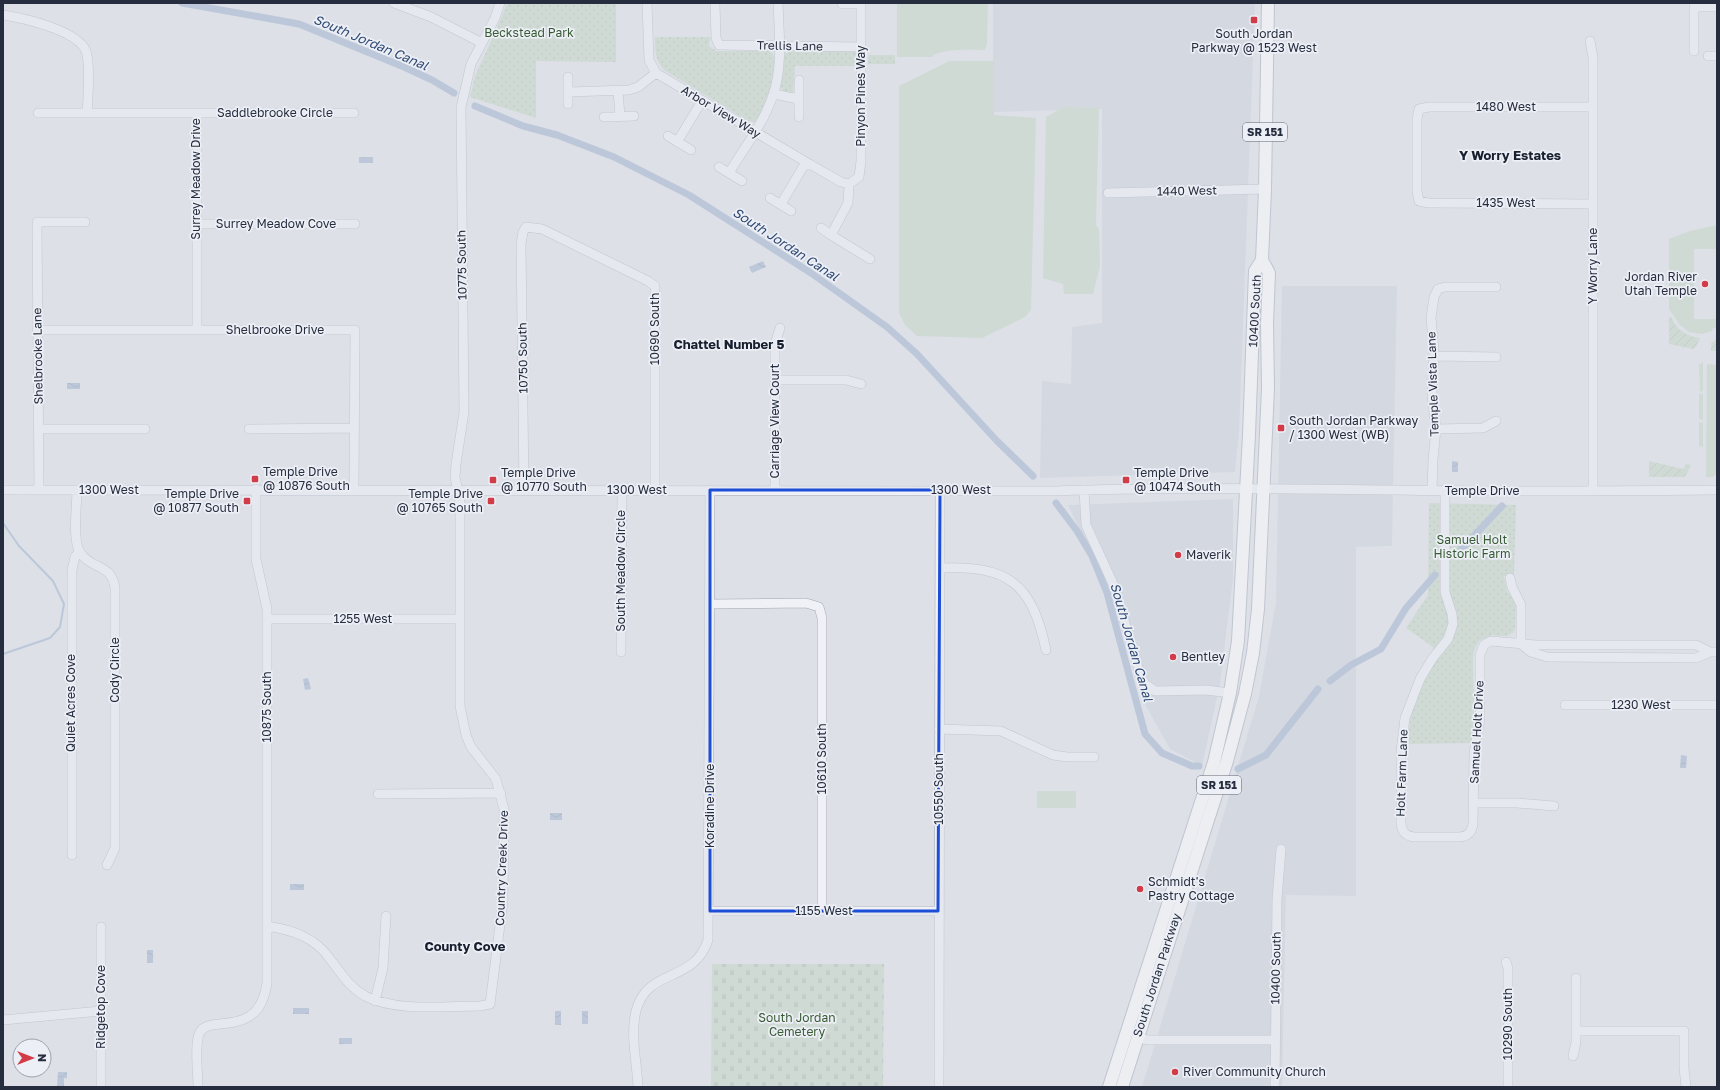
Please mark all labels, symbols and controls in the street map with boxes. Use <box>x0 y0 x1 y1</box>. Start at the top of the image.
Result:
water label: South Jordan Canal <box>311 11 431 74</box>
marker: South Jordan Parkway @ 1523 West <box>1249 15 1259 25</box>
park label: Beckstead Park <box>484 25 574 40</box>
place label: South Jordan Parkway @ 1523 West <box>1191 26 1317 55</box>
street label: Trellis Lane <box>757 37 823 54</box>
street label: Pinyon Pines Way <box>853 45 868 147</box>
street label: Arbor View Way <box>679 82 764 141</box>
street label: 1480 West <box>1476 99 1536 114</box>
street label: Saddlebrooke Circle <box>217 105 333 120</box>
street label: Surrey Meadow Drive <box>188 118 203 240</box>
road number: SR 151 <box>1243 123 1287 141</box>
district label: Y Worry Estates <box>1459 147 1561 163</box>
street label: 1440 West <box>1157 182 1217 199</box>
street label: 1435 West <box>1476 195 1536 210</box>
water label: South Jordan Canal <box>730 204 842 285</box>
street label: Surrey Meadow Cove <box>216 216 336 231</box>
street label: Y Worry Lane <box>1585 228 1600 304</box>
street label: 10775 South <box>453 230 470 300</box>
place label: Jordan River Utah Temple <box>1624 269 1697 298</box>
street label: 10400 South <box>1245 274 1264 348</box>
marker: Jordan River Utah Temple <box>1700 279 1710 289</box>
street label: 10690 South <box>647 293 662 365</box>
street label: Shelbrooke Lane <box>29 307 46 405</box>
street label: Shelbrooke Drive <box>226 322 324 337</box>
street label: 10750 South <box>514 322 531 394</box>
street label: Temple Vista Lane <box>1423 331 1442 437</box>
district label: Chattel Number 5 <box>673 336 785 352</box>
street label: Carriage View Court <box>767 363 782 478</box>
place label: South Jordan Parkway / 1300 West (WB) <box>1289 413 1418 442</box>
marker: South Jordan Parkway / 1300 West (WB) <box>1276 423 1286 433</box>
place label: Temple Drive @ 10876 South <box>263 464 350 493</box>
place label: Temple Drive @ 10770 South <box>501 465 587 494</box>
place label: Temple Drive @ 10474 South <box>1134 465 1221 494</box>
marker: Temple Drive @ 10876 South <box>250 474 260 484</box>
marker: Temple Drive @ 10770 South <box>488 475 498 485</box>
marker: Temple Drive @ 10474 South <box>1121 475 1131 485</box>
street label: 1300 West <box>79 482 139 497</box>
street label: 1300 West <box>607 482 667 497</box>
street label: 1300 West <box>931 482 991 497</box>
street label: Temple Drive <box>1445 483 1519 498</box>
place label: Temple Drive @ 10877 South <box>153 486 239 515</box>
place label: Temple Drive @ 10765 South <box>397 486 483 515</box>
marker: Temple Drive @ 10877 South <box>242 496 252 506</box>
marker: Temple Drive @ 10765 South <box>486 496 496 506</box>
street label: South Meadow Circle <box>613 510 628 632</box>
park label: Samuel Holt Historic Farm <box>1433 532 1511 561</box>
place label: Maverik <box>1186 547 1231 562</box>
marker: Maverik <box>1173 550 1183 560</box>
water label: South Jordan Canal <box>1107 581 1157 704</box>
street label: 1255 West <box>334 611 393 626</box>
street label: Cody Circle <box>107 637 122 703</box>
place label: Bentley <box>1181 649 1226 664</box>
marker: Bentley <box>1168 652 1178 662</box>
street label: Quiet Acres Cove <box>63 654 78 752</box>
street label: 10875 South <box>259 671 274 743</box>
street label: Samuel Holt Drive <box>1466 680 1487 784</box>
street label: 1230 West <box>1611 697 1671 712</box>
street label: 10610 South <box>814 723 829 795</box>
street label: Holt Farm Lane <box>1392 729 1411 817</box>
street label: 10550 South <box>931 753 946 825</box>
street label: Koradine Drive <box>702 764 717 848</box>
road number: SR 151 <box>1197 776 1241 794</box>
street label: Country Creek Drive <box>492 810 511 926</box>
place label: Schmidt's Pastry Cottage <box>1148 874 1234 903</box>
marker: Schmidt's Pastry Cottage <box>1135 884 1145 894</box>
street label: 1155 West <box>795 903 853 918</box>
street label: South Jordan Parkway <box>1129 911 1184 1039</box>
street label: 10400 South <box>1267 931 1284 1005</box>
district label: County Cove <box>425 938 506 954</box>
street label: Ridgetop Cove <box>93 965 108 1049</box>
street label: 10290 South <box>1500 988 1515 1060</box>
park label: South Jordan Cemetery <box>758 1010 836 1039</box>
north arrow <box>12 1038 52 1078</box>
text: N <box>36 1054 49 1062</box>
place label: River Community Church <box>1183 1064 1326 1079</box>
marker: River Community Church <box>1170 1067 1180 1077</box>

